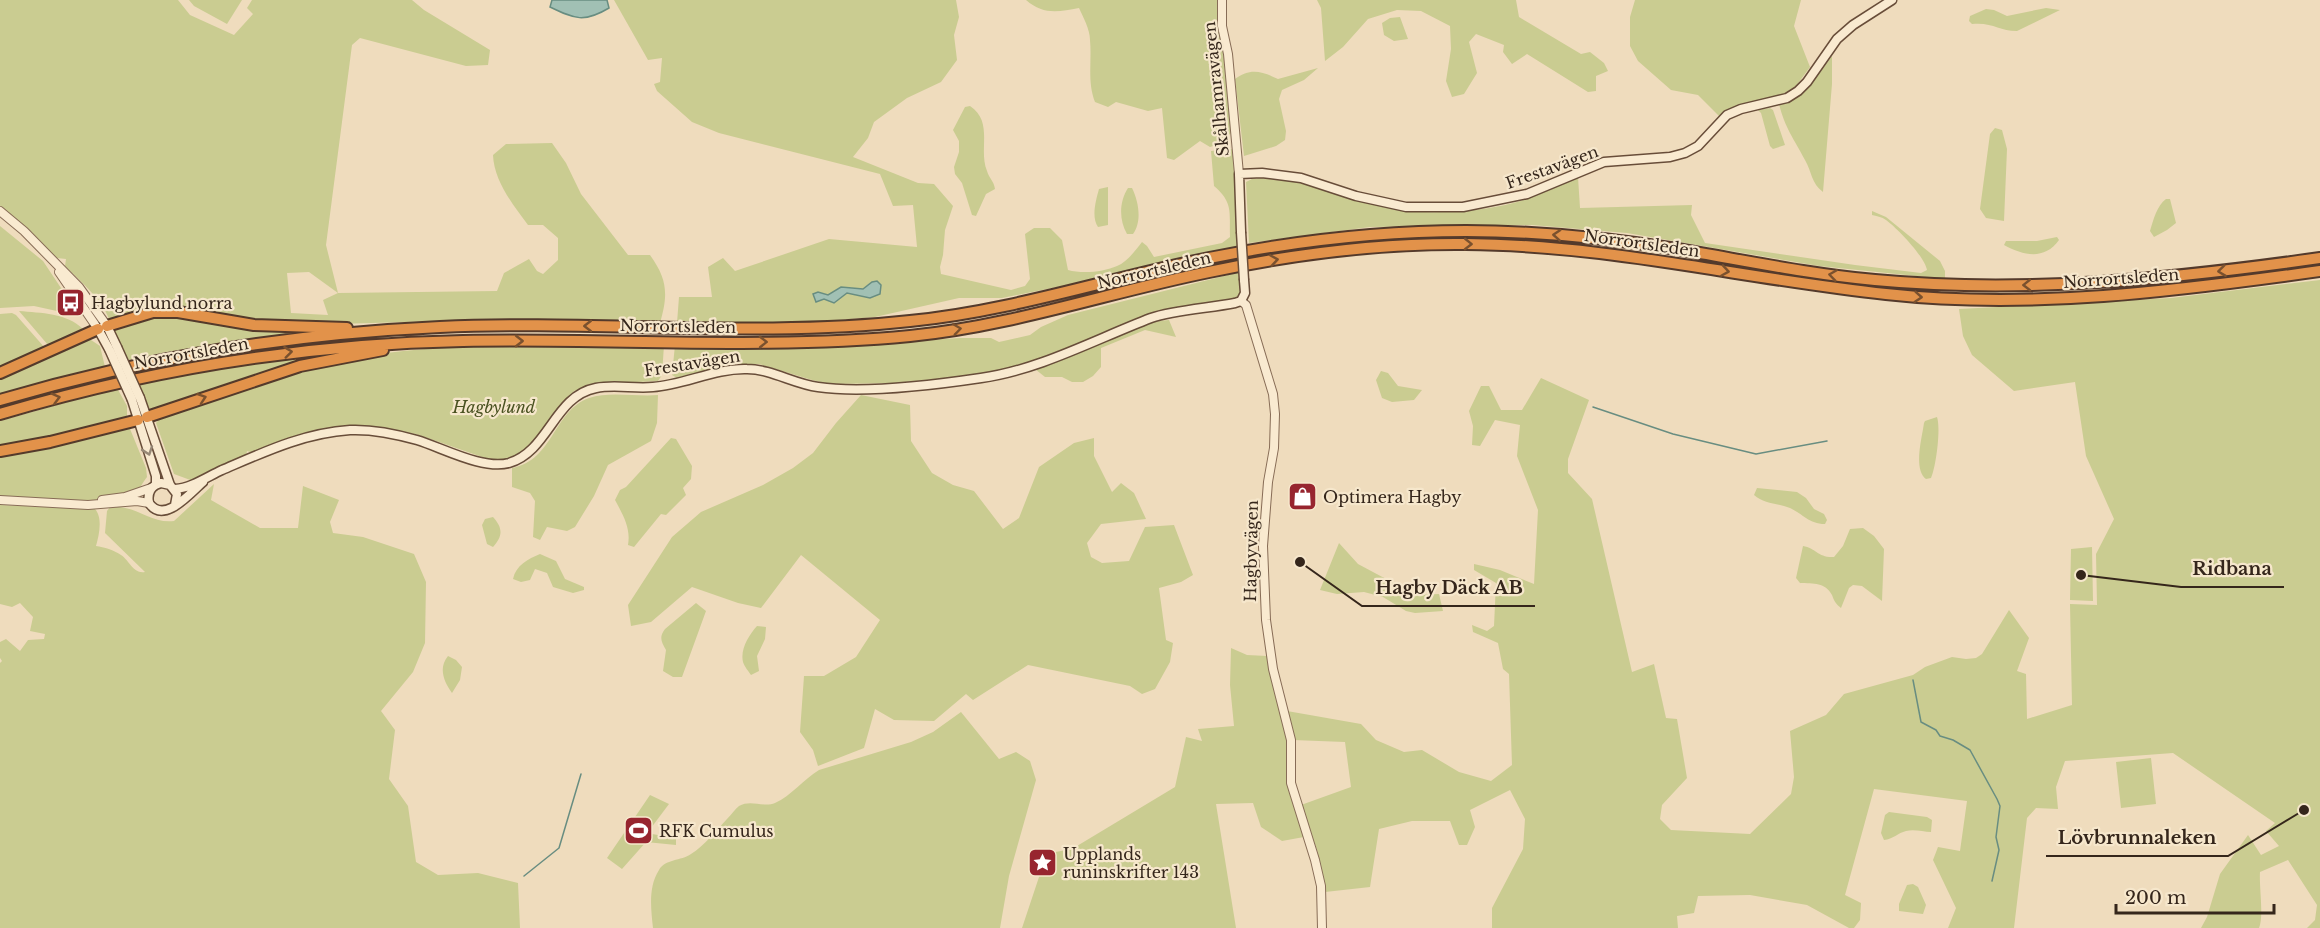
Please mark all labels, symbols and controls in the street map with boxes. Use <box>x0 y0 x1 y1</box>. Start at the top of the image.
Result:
street label: Skålhamravägen <box>1199 21 1233 157</box>
street label: Frestavägen <box>1503 141 1601 193</box>
street label: Norrortsleden <box>1583 225 1701 261</box>
one-way arrow <box>1552 229 1561 242</box>
one-way arrow <box>1464 238 1473 250</box>
street label: Norrortsleden <box>1095 247 1213 293</box>
one-way arrow <box>1270 255 1279 267</box>
one-way arrow <box>1720 264 1729 276</box>
street label: Norrortsleden <box>2062 264 2180 292</box>
one-way arrow <box>2217 264 2226 276</box>
one-way arrow <box>1828 269 1838 281</box>
one-way arrow <box>2023 279 2032 291</box>
bus stop icon: Hagbylund norra <box>54 287 86 319</box>
one-way arrow <box>1913 290 1922 303</box>
place label: Hagbylund norra <box>91 293 233 313</box>
street label: Norrortsleden <box>620 315 736 337</box>
one-way arrow <box>583 320 592 332</box>
one-way arrow <box>953 324 962 336</box>
street label: Norrortsleden <box>132 333 250 373</box>
one-way arrow <box>514 335 523 347</box>
one-way arrow <box>759 335 768 348</box>
one-way arrow <box>284 346 293 359</box>
street label: Frestavägen <box>642 346 742 380</box>
one-way arrow <box>51 392 61 405</box>
one-way arrow <box>197 393 207 406</box>
park label: Hagbylund <box>452 397 536 417</box>
one-way arrow <box>141 445 153 456</box>
shop icon: Optimera Hagby <box>1286 481 1318 513</box>
place label: Optimera Hagby <box>1323 487 1462 507</box>
street label: Hagbyvägen <box>1240 500 1262 602</box>
callout: Ridbana <box>2181 551 2284 587</box>
text: Ridbana <box>2192 558 2272 580</box>
callout: Hagby Däck AB <box>1362 570 1535 606</box>
text: Hagby Däck AB <box>1375 577 1523 599</box>
sports icon: RFK Cumulus <box>622 815 654 847</box>
callout: Lövbrunnaleken <box>2046 820 2228 856</box>
place label: RFK Cumulus <box>659 821 774 841</box>
text: Lövbrunnaleken <box>2058 827 2216 849</box>
place label: Upplands runinskrifter 143 <box>1063 844 1199 882</box>
place icon: Upplands runinskrifter 143 <box>1026 847 1058 879</box>
scale bar <box>2116 877 2274 915</box>
text: 200 m <box>2125 887 2186 909</box>

